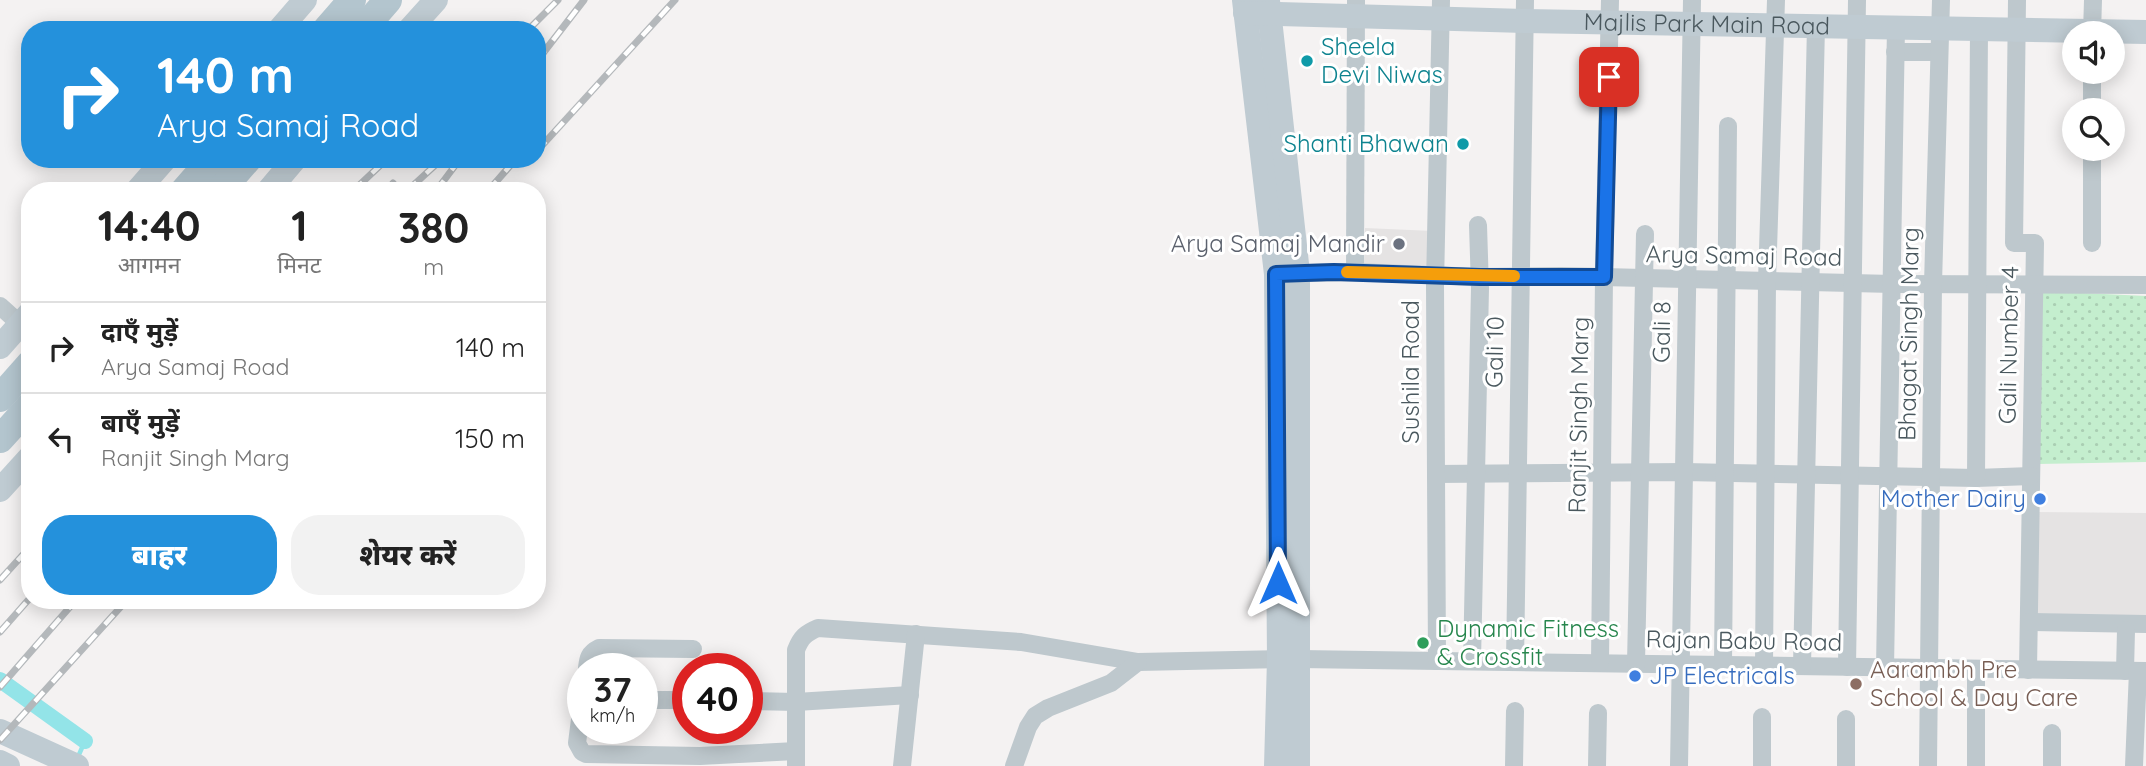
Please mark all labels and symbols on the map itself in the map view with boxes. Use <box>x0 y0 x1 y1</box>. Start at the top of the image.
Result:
street label: Majlis Park Main Road <box>1583 6 1830 40</box>
place label: Sheela Devi Niwas <box>1321 31 1443 89</box>
pin <box>1579 47 1639 107</box>
marker: Sheela Devi Niwas <box>1299 53 1315 69</box>
place label: Shanti Bhawan <box>1283 128 1449 158</box>
marker: Shanti Bhawan <box>1455 136 1471 152</box>
street label: Bhagat Singh Marg <box>1891 227 1925 441</box>
place label: Arya Samaj Mandir <box>1171 228 1385 258</box>
marker: Arya Samaj Mandir <box>1391 236 1407 252</box>
street label: Arya Samaj Road <box>1645 238 1843 272</box>
street label: Gali Number 4 <box>1992 266 2024 424</box>
street label: Sushila Road <box>1395 300 1425 444</box>
street label: Gali 8 <box>1645 301 1677 363</box>
street label: Gali 10 <box>1478 316 1510 388</box>
street label: Ranjit Singh Marg <box>1561 316 1595 514</box>
place label: Mother Dairy <box>1881 483 2026 513</box>
marker: Mother Dairy <box>2032 491 2048 507</box>
position arrow <box>1241 546 1315 620</box>
place label: Dynamic Fitness & Crossfit <box>1437 613 1619 671</box>
street label: Rajan Babu Road <box>1645 623 1843 657</box>
marker: Dynamic Fitness & Crossfit <box>1415 635 1431 651</box>
speed limit sign: 40 <box>672 653 763 744</box>
place label: Aarambh Pre School & Day Care <box>1870 654 2078 712</box>
place label: JP Electricals <box>1649 660 1795 690</box>
marker: JP Electricals <box>1627 668 1643 684</box>
marker: Aarambh Pre School & Day Care <box>1848 676 1864 692</box>

